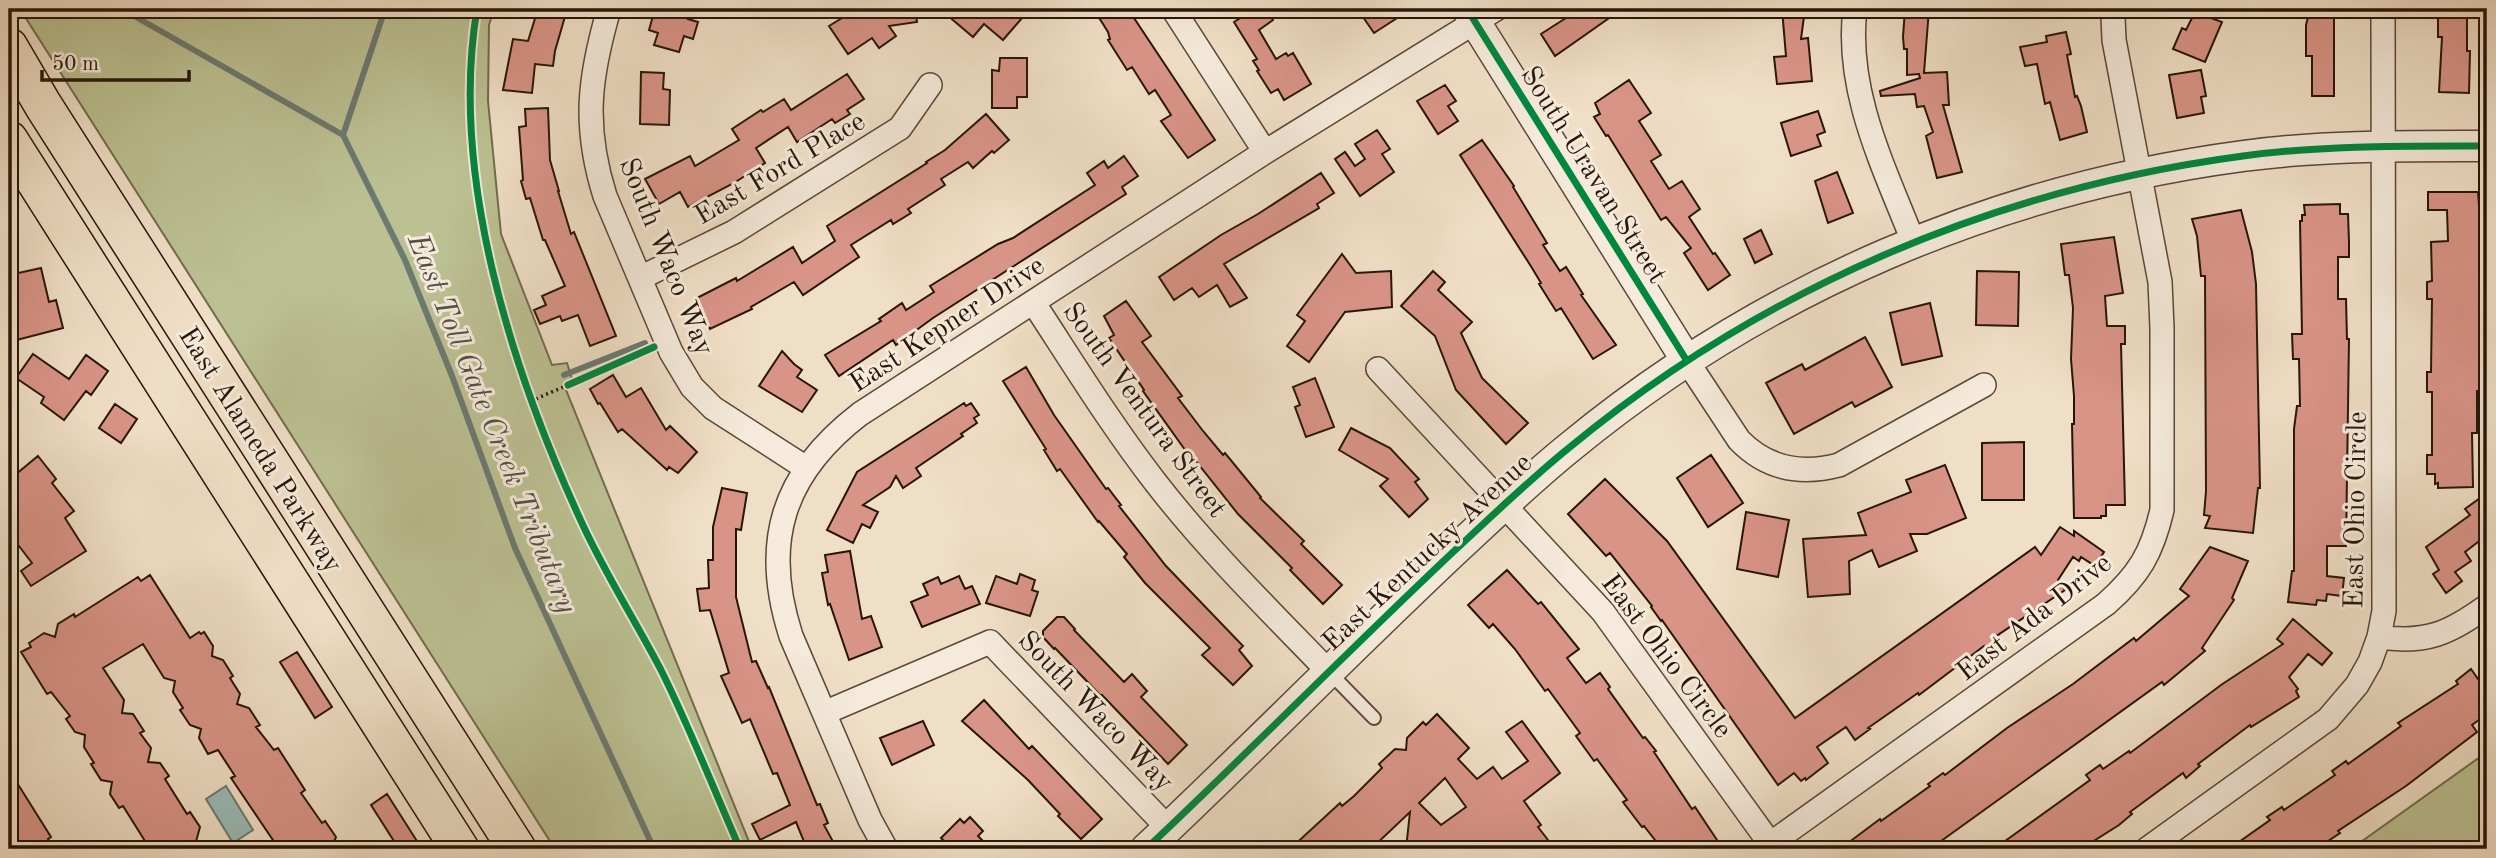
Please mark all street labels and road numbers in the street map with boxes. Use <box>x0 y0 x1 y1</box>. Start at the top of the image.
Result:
street label: South Uravan Street <box>1514 62 1671 289</box>
street label: East Ford Place <box>691 108 871 231</box>
street label: South Waco Way <box>613 154 718 360</box>
street label: East Kepner Drive <box>845 252 1050 399</box>
street label: South Ventura Street <box>1056 298 1231 523</box>
street label: East Alameda Parkway <box>172 323 347 579</box>
street label: East Ohio Circle <box>2341 411 2373 609</box>
street label: East Kentucky Avenue <box>1318 449 1538 657</box>
street label: East Ada Drive <box>1952 549 2117 687</box>
street label: East Ohio Circle <box>1595 570 1736 744</box>
street label: South Waco Way <box>1012 627 1178 798</box>

